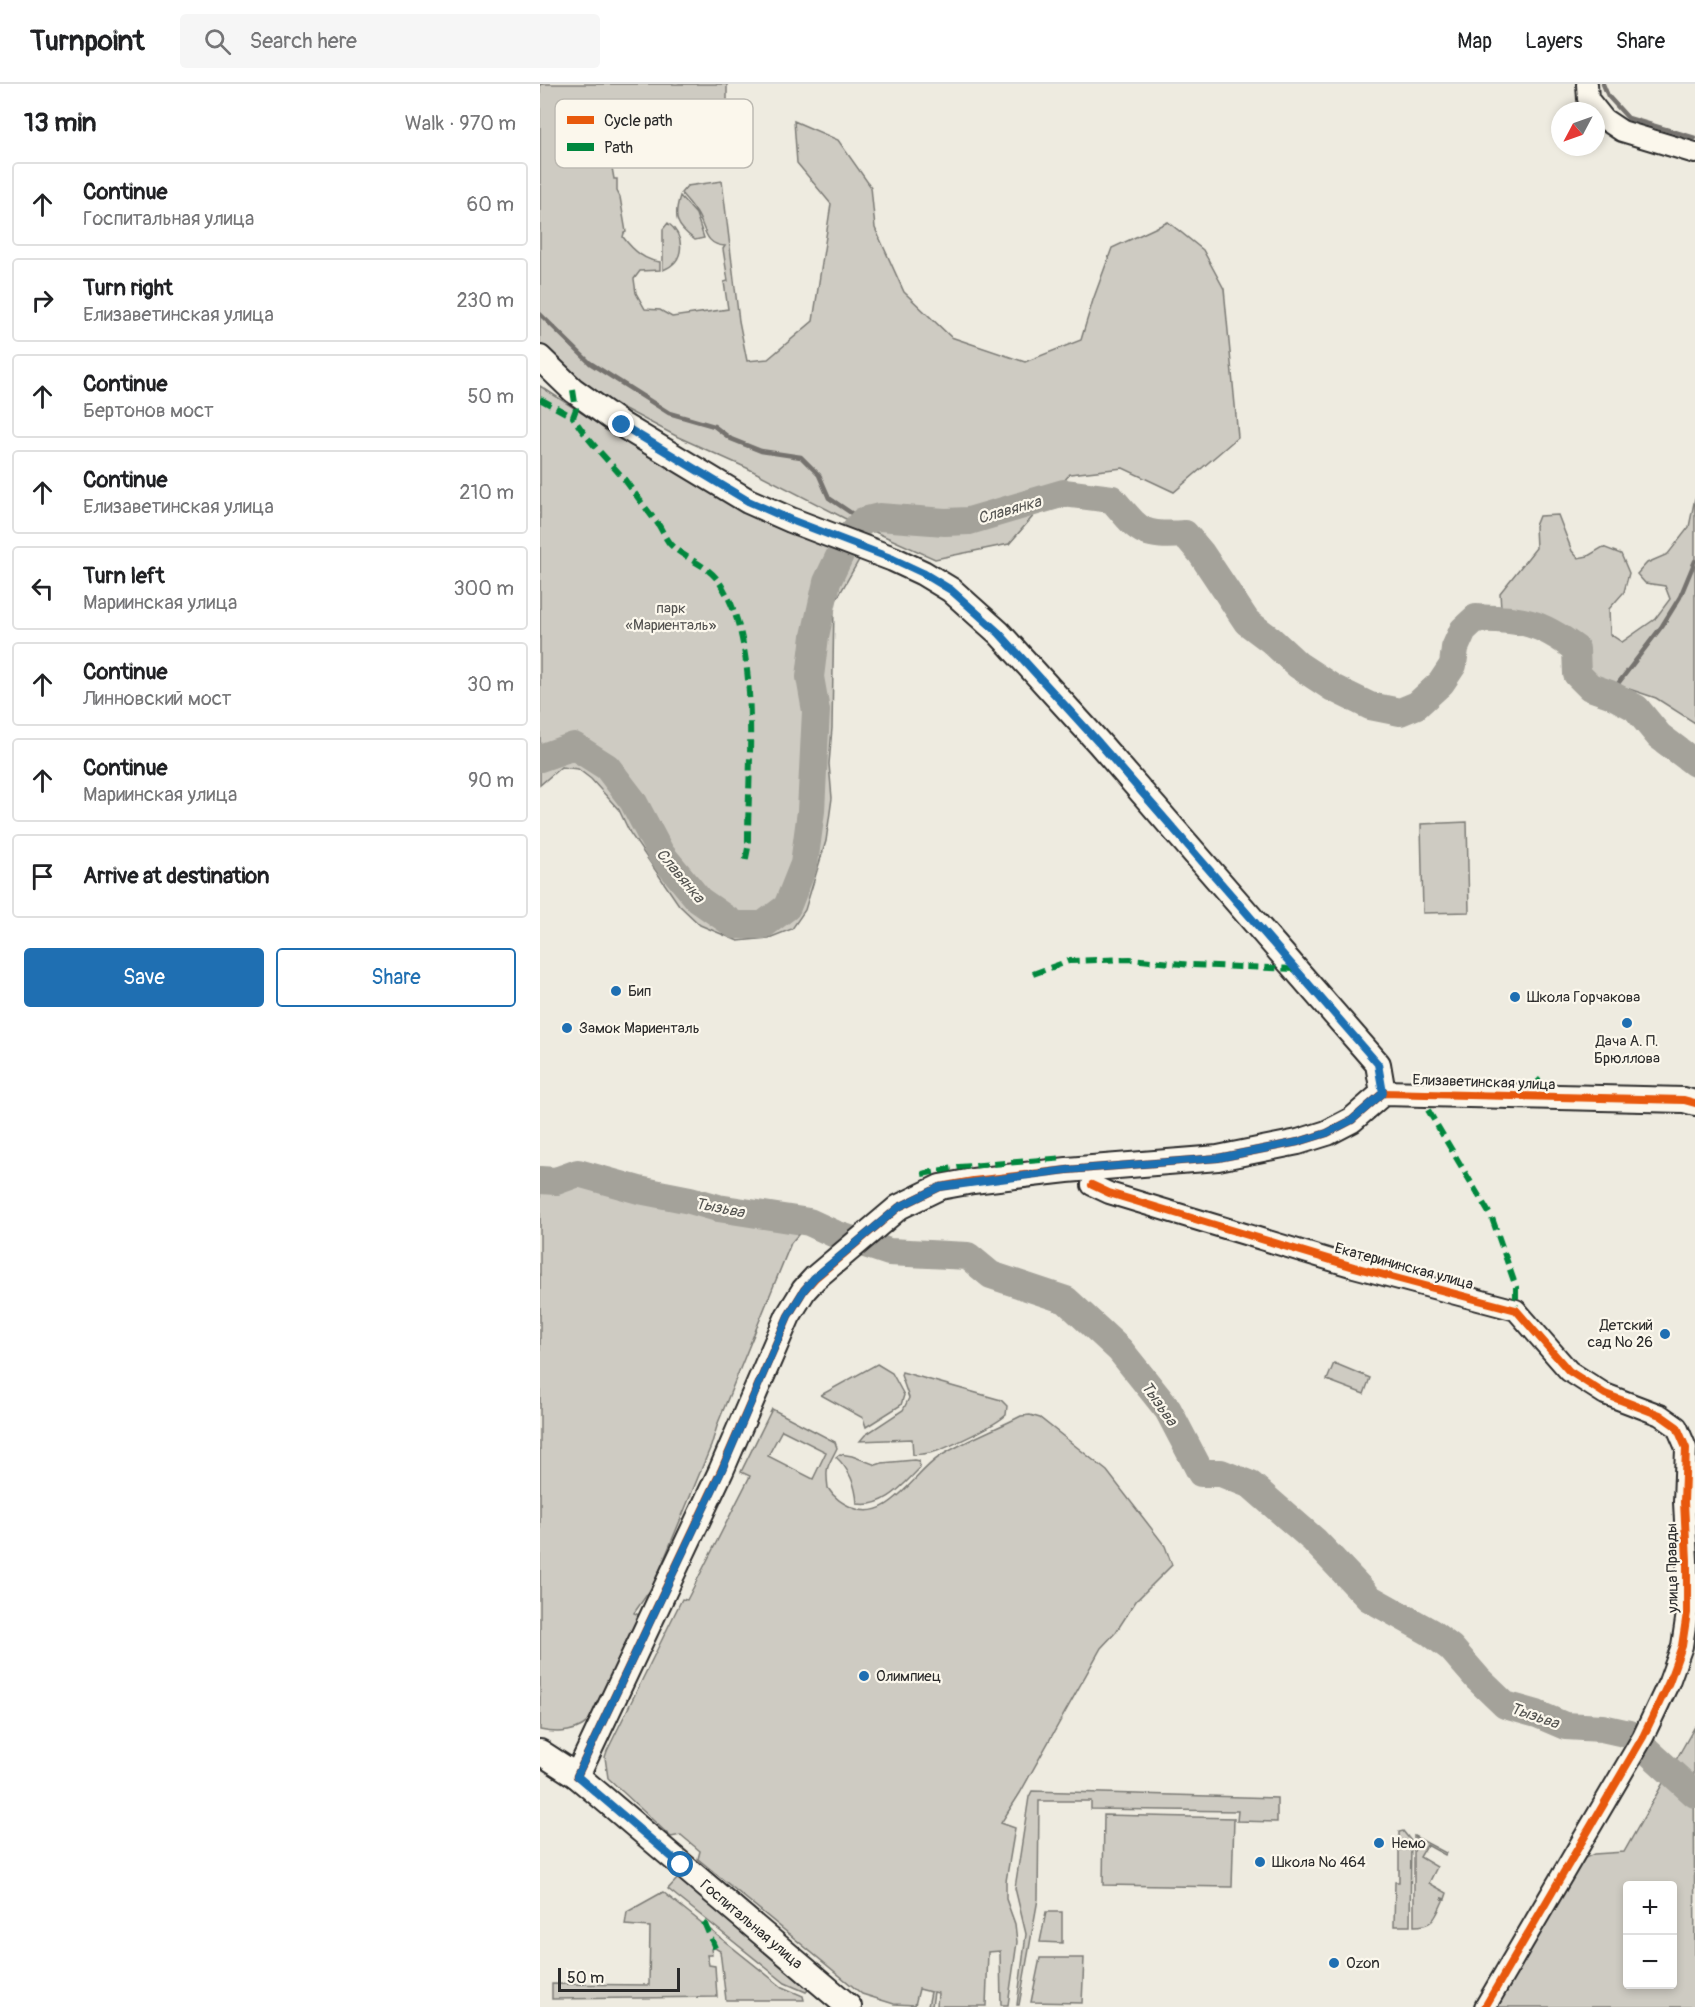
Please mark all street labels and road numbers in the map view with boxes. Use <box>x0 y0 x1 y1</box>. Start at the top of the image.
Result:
street label: Елизаветинская улица <box>1412 1071 1556 1094</box>
street label: Екатерининская улица <box>1332 1239 1475 1294</box>
street label: улица Правды <box>1662 1523 1683 1614</box>
street label: Госпитальная улица <box>696 1876 806 1973</box>

